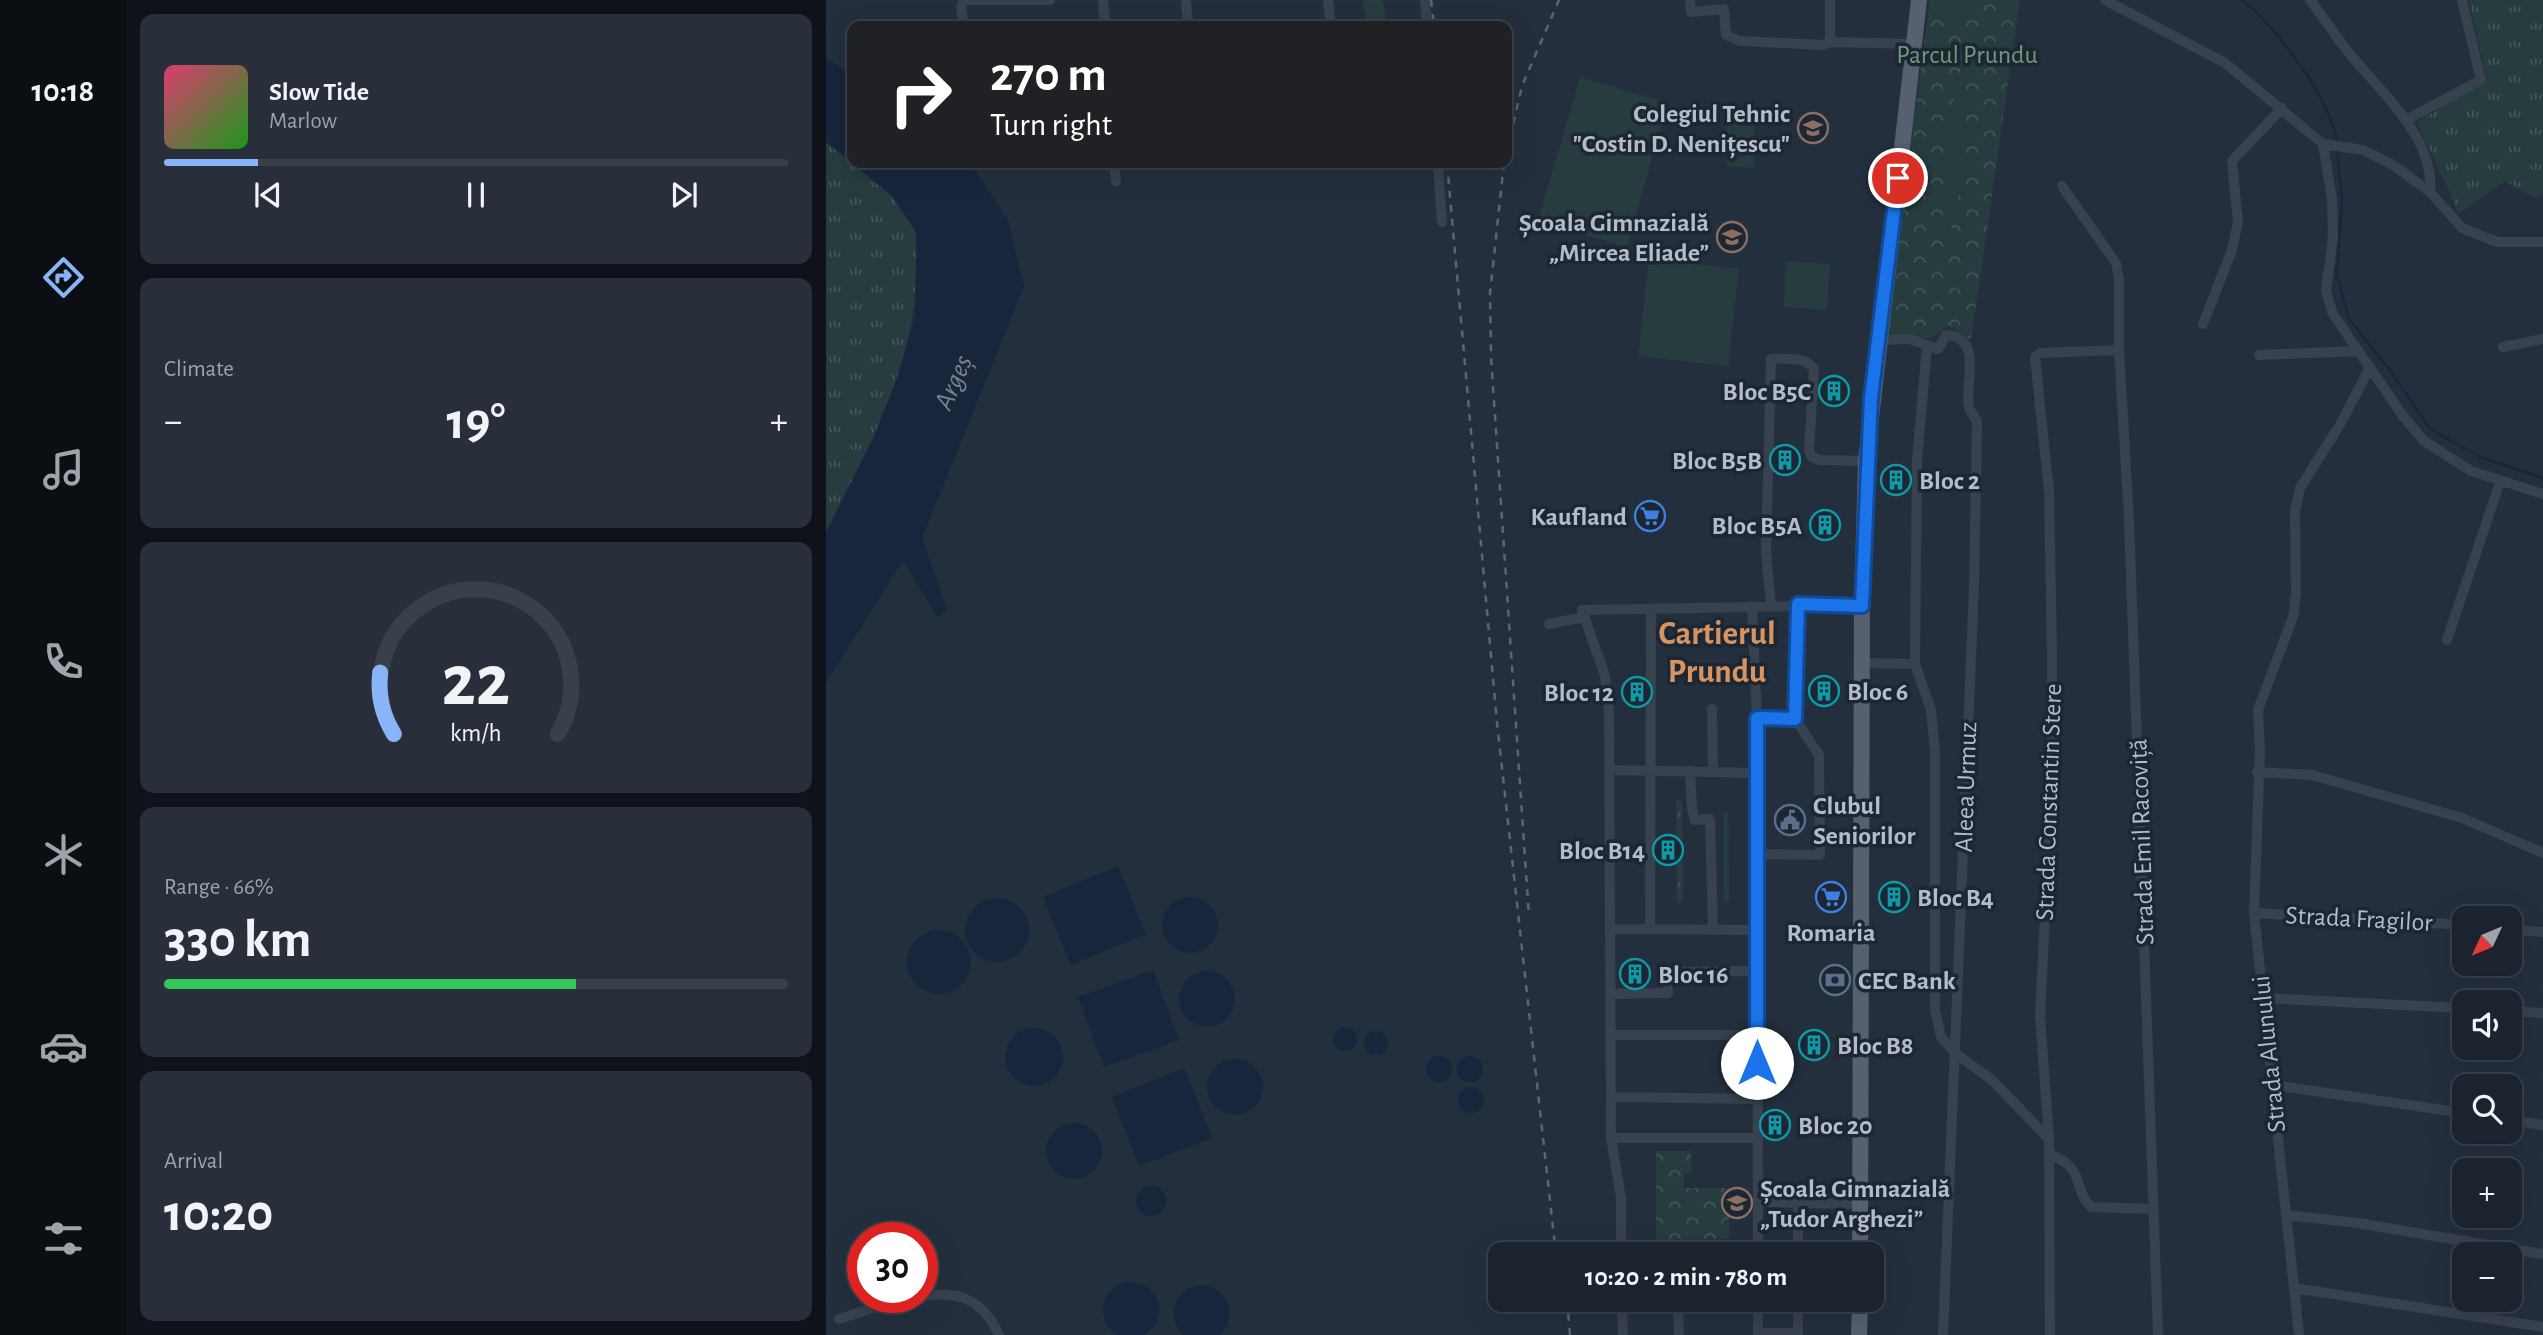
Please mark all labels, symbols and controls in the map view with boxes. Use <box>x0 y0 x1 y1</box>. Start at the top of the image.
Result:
park label: Parcul Prundu <box>1896 42 2038 68</box>
icon: right <box>875 49 966 140</box>
text: 270 m <box>990 51 1107 100</box>
text: 10:18 <box>32 75 94 107</box>
text: Slow Tide <box>269 79 369 105</box>
place label: Colegiul Tehnic "Costin D. Nenițescu" <box>1573 101 1790 159</box>
text: Turn right <box>990 109 1112 141</box>
text: Marlow <box>269 110 337 133</box>
school or university icon: Colegiul Tehnic "Costin D. Nenițescu" <box>1796 111 1830 145</box>
pin <box>1868 148 1928 208</box>
icon: arrive <box>1879 159 1917 197</box>
icon: previous <box>249 176 287 214</box>
icon: pause <box>457 176 495 214</box>
icon: next <box>665 176 703 214</box>
place label: Școala Gimnazială „Mircea Eliade” <box>1519 210 1709 266</box>
school or university icon: Școala Gimnazială „Mircea Eliade” <box>1715 220 1749 254</box>
icon: directions <box>39 253 88 302</box>
water label: Argeș <box>929 351 979 416</box>
text: Climate <box>164 358 234 381</box>
building icon: Bloc B5C <box>1817 374 1851 408</box>
place label: Bloc B5C <box>1723 379 1812 405</box>
text: 19° <box>446 396 506 448</box>
text: − <box>164 403 182 441</box>
text: + <box>770 403 788 441</box>
building icon: Bloc B5B <box>1768 443 1802 477</box>
icon: music <box>39 445 88 494</box>
place label: Bloc B5B <box>1672 448 1762 474</box>
building icon: Bloc 2 <box>1879 463 1913 497</box>
place label: Bloc 2 <box>1919 468 1980 494</box>
supermarket icon: Kaufland <box>1633 499 1667 533</box>
place label: Kaufland <box>1531 504 1627 530</box>
building icon: Bloc B5A <box>1808 508 1842 542</box>
place label: Bloc B5A <box>1711 513 1802 539</box>
district label: Cartierul Prundu <box>1658 618 1776 689</box>
icon: phone <box>39 637 88 686</box>
text: 22 <box>442 646 510 719</box>
building icon: Bloc 6 <box>1807 674 1841 708</box>
building icon: Bloc 12 <box>1620 675 1654 709</box>
place label: Bloc 6 <box>1847 679 1908 705</box>
place label: Bloc 12 <box>1544 680 1614 706</box>
street label: Strada Constantin Stere <box>2032 683 2066 921</box>
text: km/h <box>450 720 502 745</box>
street label: Aleea Urmuz <box>1951 721 1981 853</box>
street label: Strada Emil Racoviță <box>2125 738 2161 946</box>
place label: Clubul Seniorilor <box>1813 793 1915 849</box>
public building icon: Clubul Seniorilor <box>1773 803 1807 837</box>
icon: climate <box>39 830 88 879</box>
building icon: Bloc B14 <box>1651 833 1685 867</box>
place label: Bloc B14 <box>1559 838 1645 864</box>
text: Range · 66% <box>164 876 274 899</box>
supermarket icon: Romaria <box>1814 880 1848 914</box>
building icon: Bloc B4 <box>1877 880 1911 914</box>
place label: Bloc B4 <box>1917 885 1994 911</box>
street label: Strada Fragilor <box>2285 902 2434 936</box>
north arrow <box>2452 906 2522 976</box>
map controls <box>2452 906 2522 1312</box>
text: 330 km <box>164 914 311 966</box>
place label: Romaria <box>1787 920 1875 946</box>
building icon: Bloc 16 <box>1618 957 1652 991</box>
place label: Bloc 16 <box>1658 962 1729 988</box>
bank icon: CEC Bank <box>1818 963 1852 997</box>
place label: CEC Bank <box>1858 968 1956 994</box>
street label: Strada Alunului <box>2248 974 2290 1134</box>
button: sound <box>2452 990 2522 1060</box>
icon: car <box>39 1022 88 1071</box>
position arrow <box>1720 1026 1794 1100</box>
building icon: Bloc B8 <box>1797 1028 1831 1062</box>
place label: Bloc B8 <box>1837 1033 1914 1059</box>
button: search <box>2452 1074 2522 1144</box>
building icon: Bloc 20 <box>1758 1108 1792 1142</box>
place label: Bloc 20 <box>1798 1113 1872 1139</box>
text: Arrival <box>164 1150 223 1173</box>
button: + <box>2452 1158 2522 1228</box>
place label: Școala Gimnazială „Tudor Arghezi” <box>1760 1176 1950 1232</box>
school or university icon: Școala Gimnazială „Tudor Arghezi” <box>1720 1186 1754 1220</box>
text: 10:20 <box>164 1188 273 1240</box>
icon: filters <box>39 1214 88 1263</box>
speed limit sign: 30 <box>847 1222 938 1313</box>
button: − <box>2452 1242 2522 1312</box>
text: 10:20 · 2 min · 780 m <box>1585 1264 1787 1290</box>

